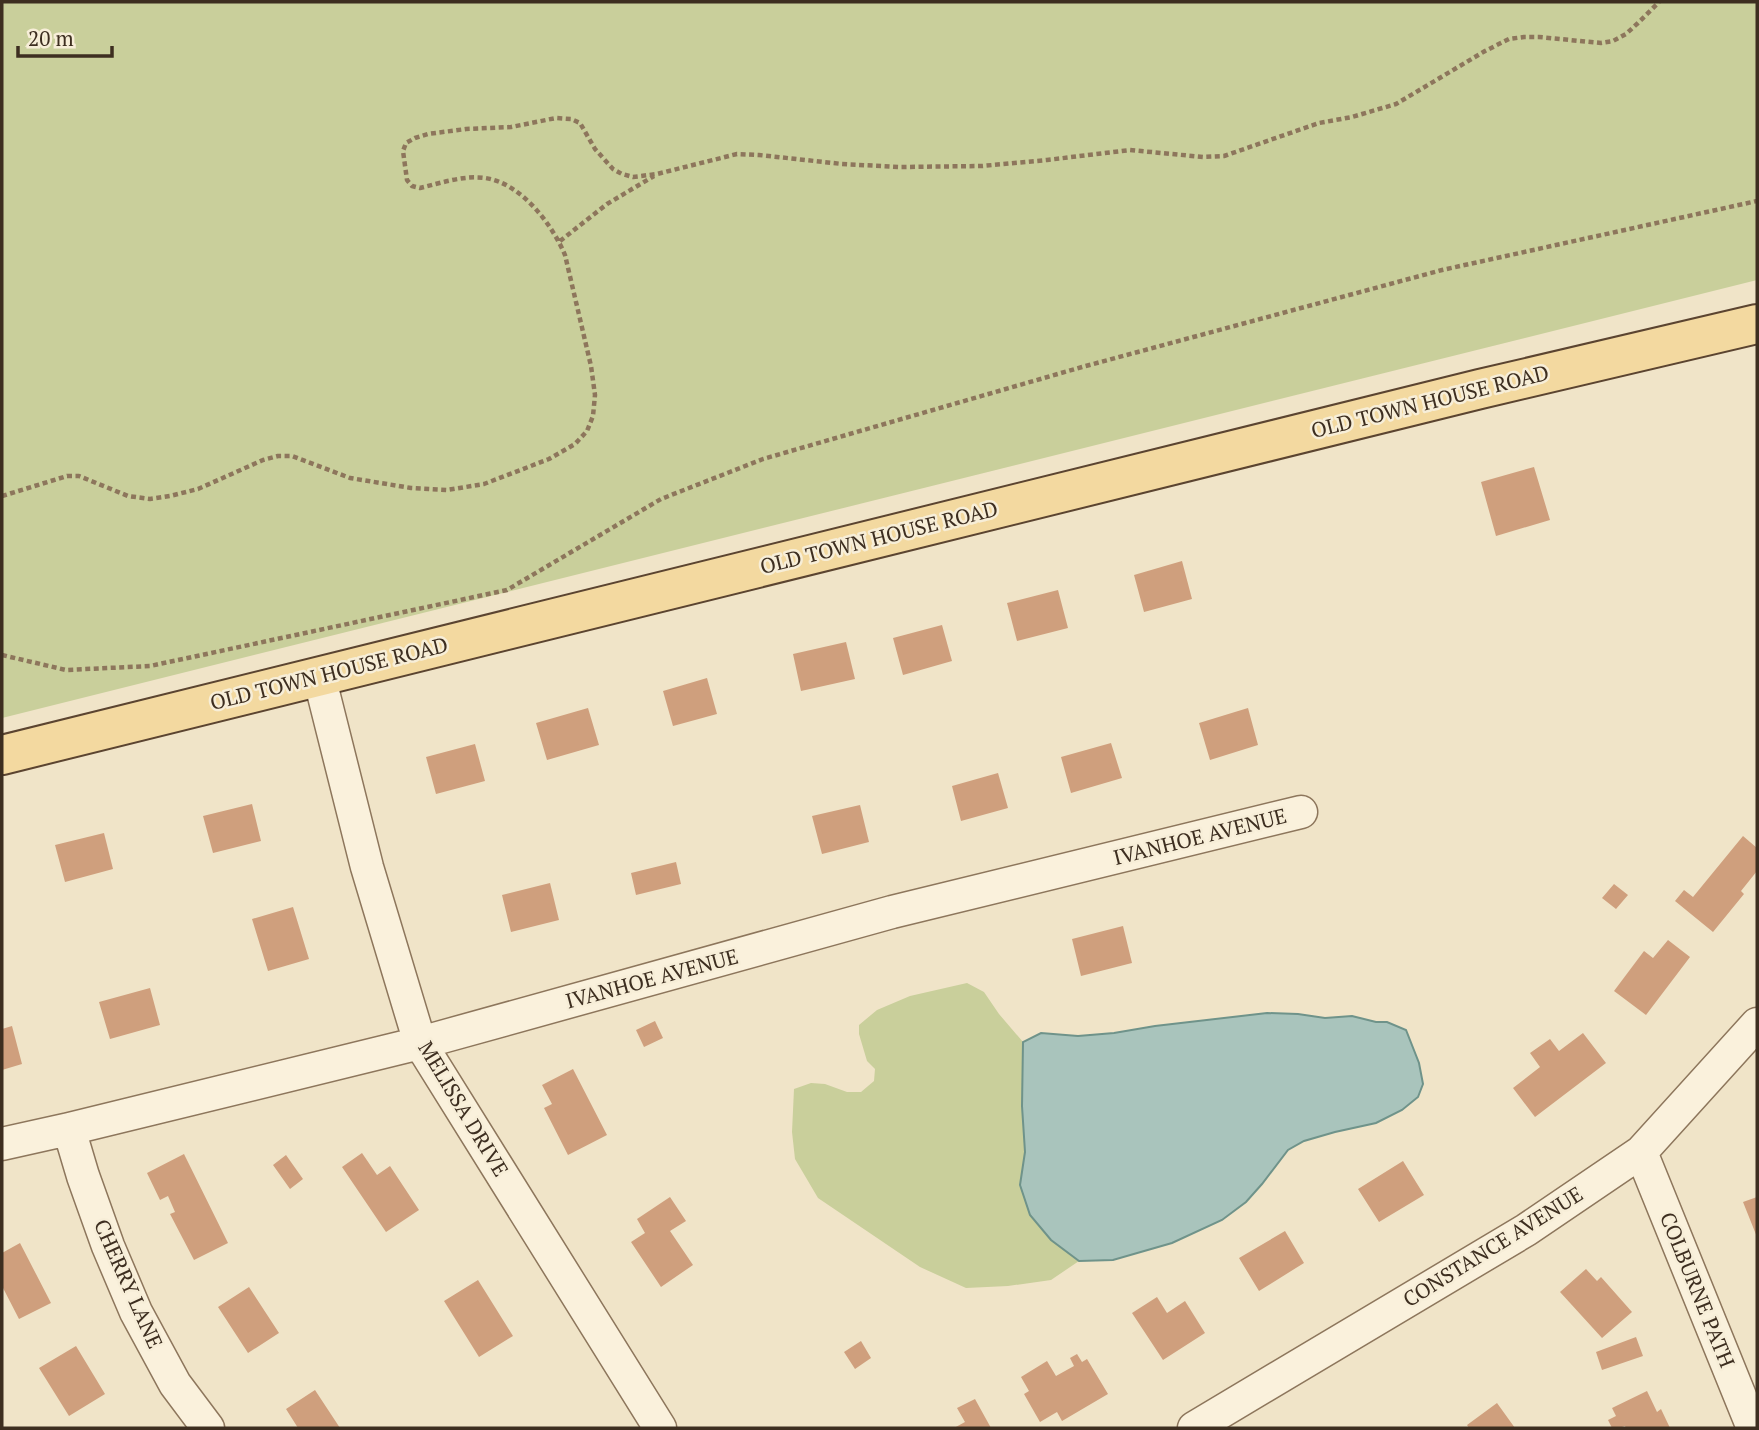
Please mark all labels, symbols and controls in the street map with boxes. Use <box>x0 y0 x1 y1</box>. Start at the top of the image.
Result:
scale bar <box>18 14 112 58</box>
text: 20 m <box>28 24 74 52</box>
street label: OLD TOWN HOUSE ROAD <box>1308 358 1552 444</box>
street label: OLD TOWN HOUSE ROAD <box>757 494 1001 580</box>
street label: OLD TOWN HOUSE ROAD <box>207 630 451 716</box>
street label: IVANHOE AVENUE <box>1110 801 1289 871</box>
street label: IVANHOE AVENUE <box>562 942 741 1015</box>
street label: MELISSA DRIVE <box>412 1036 515 1181</box>
street label: CONSTANCE AVENUE <box>1397 1179 1588 1313</box>
street label: COLBURNE PATH <box>1654 1208 1742 1371</box>
street label: CHERRY LANE <box>88 1215 170 1353</box>

